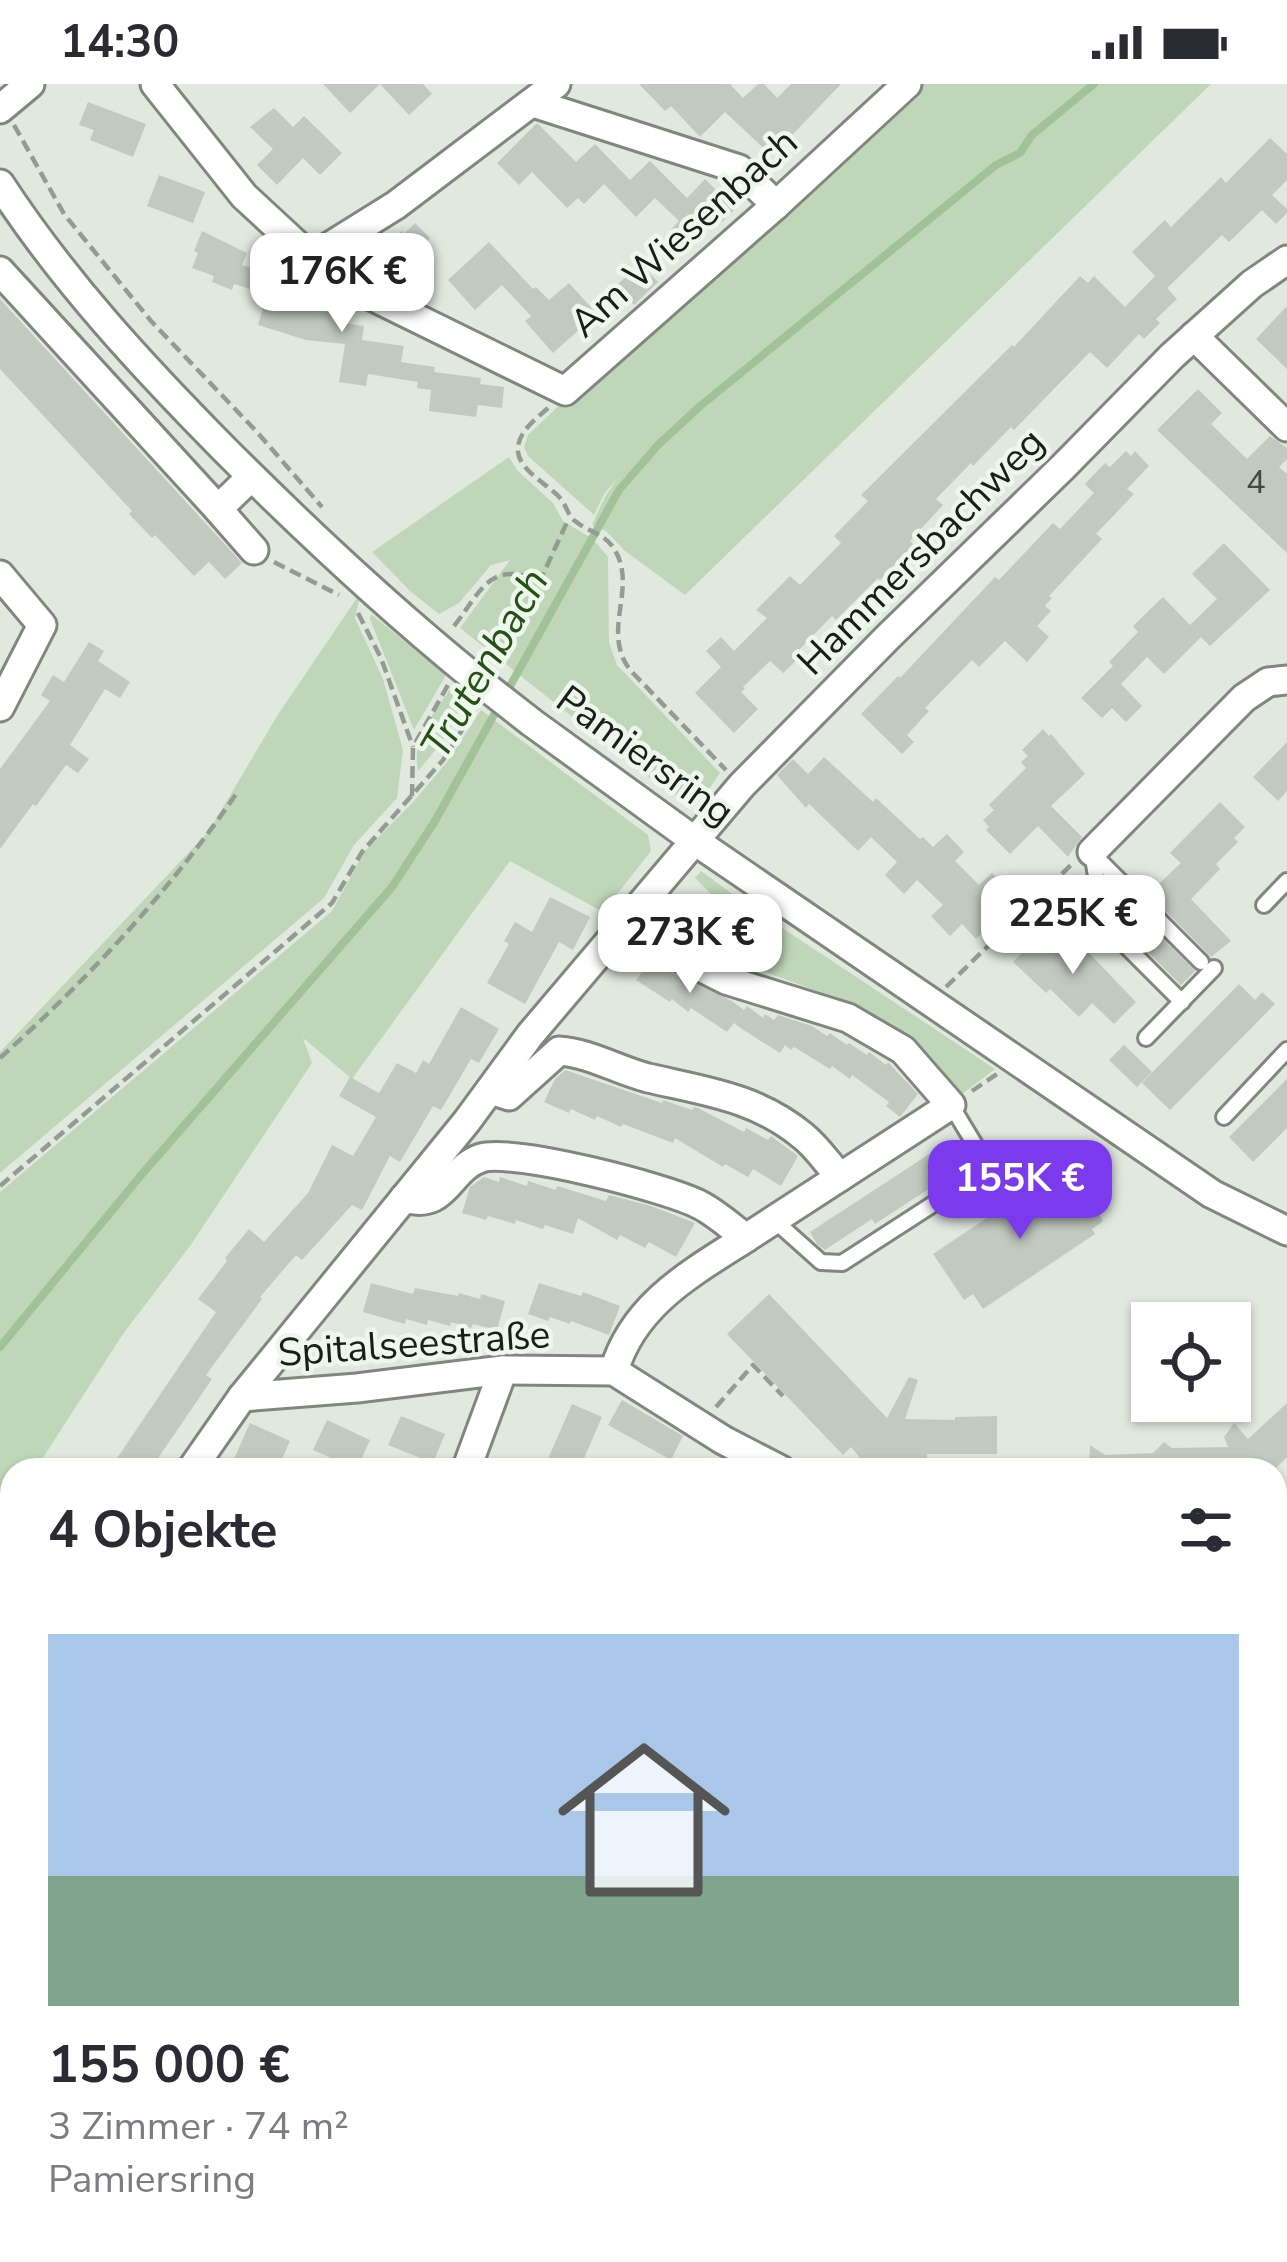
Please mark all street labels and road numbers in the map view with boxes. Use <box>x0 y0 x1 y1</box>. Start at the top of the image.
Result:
street label: Am Wiesenbach <box>559 116 809 350</box>
street label: Hammersbachweg <box>786 417 1056 687</box>
street label: Pamiersring <box>545 673 745 839</box>
street label: Spitalseestraße <box>276 1308 552 1380</box>

